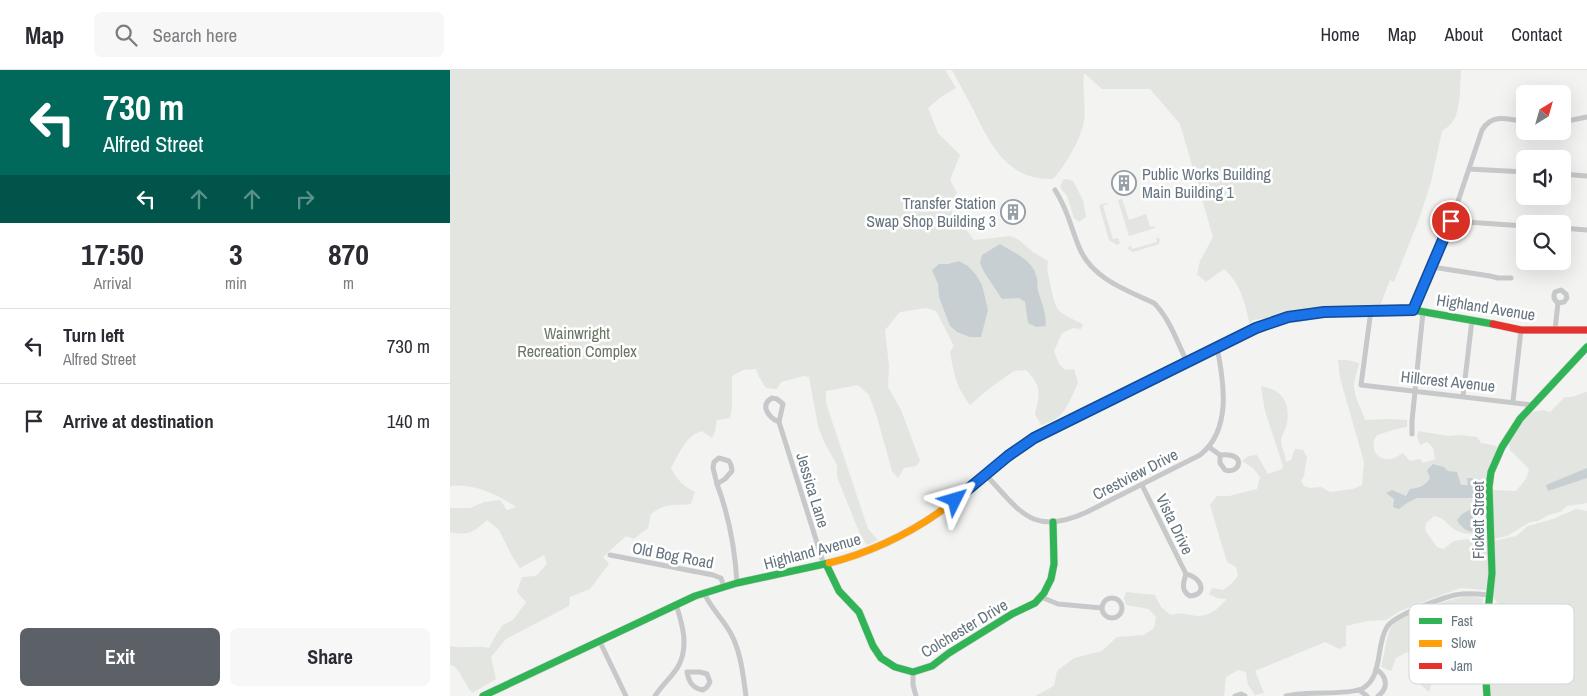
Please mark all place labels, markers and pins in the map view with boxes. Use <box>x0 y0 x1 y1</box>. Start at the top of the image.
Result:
place label: Public Works Building Main Building 1 <box>1142 163 1272 203</box>
building icon: Public Works Building Main Building 1 <box>1111 170 1137 196</box>
place label: Transfer Station Swap Shop Building 3 <box>866 192 996 232</box>
building icon: Transfer Station Swap Shop Building 3 <box>1000 199 1026 225</box>
pin <box>1430 200 1472 242</box>

